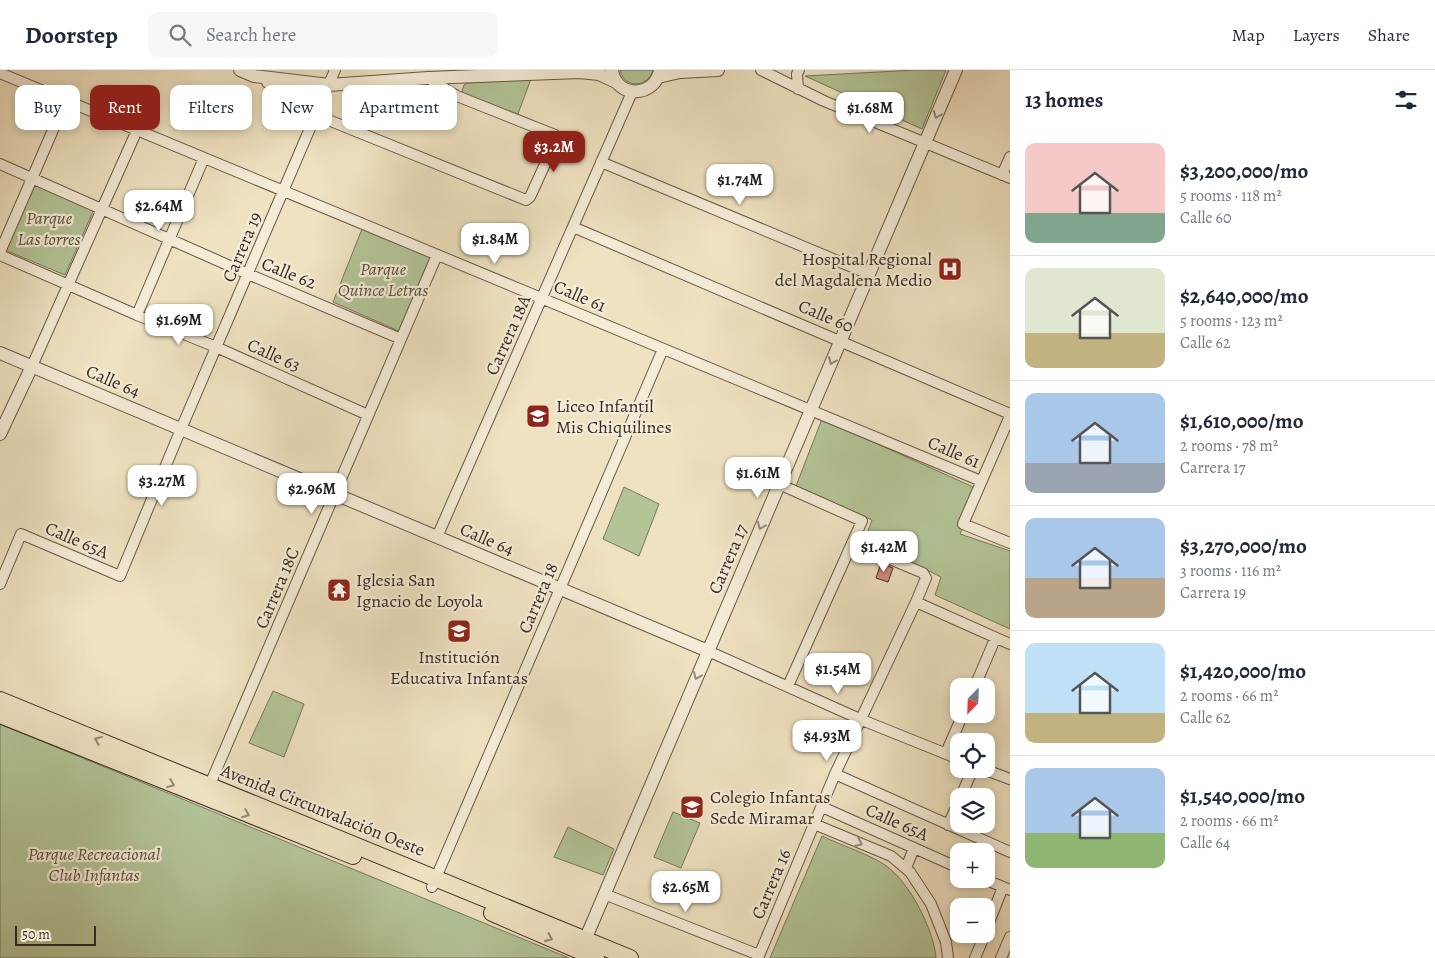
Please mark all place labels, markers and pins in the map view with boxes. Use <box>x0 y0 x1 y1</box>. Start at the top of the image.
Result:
pin: $1.68M <box>829 92 911 134</box>
pin: $3.2M <box>519 131 589 173</box>
pin: $1.74M <box>699 164 781 206</box>
pin: $2.64M <box>118 190 200 232</box>
pin: $1.84M <box>454 222 536 265</box>
place label: Hospital Regional del Magdalena Medio <box>775 247 933 292</box>
hospital icon: Hospital Regional del Magdalena Medio <box>937 256 963 282</box>
pin: $1.69M <box>138 304 220 346</box>
place label: Liceo Infantil Mis Chiquilines <box>556 394 672 439</box>
school or university icon: Liceo Infantil Mis Chiquilines <box>525 403 551 429</box>
pin: $1.61M <box>717 456 799 499</box>
pin: $3.27M <box>121 464 203 507</box>
pin: $2.96M <box>271 472 353 515</box>
pin: $1.42M <box>843 530 925 573</box>
place label: Iglesia San Ignacio de Loyola <box>356 568 484 613</box>
temple icon: Iglesia San Ignacio de Loyola <box>326 577 352 603</box>
school or university icon: Institución Educativa Infantas <box>446 618 472 644</box>
place label: Institución Educativa Infantas <box>390 645 528 690</box>
pin: $1.54M <box>797 652 879 695</box>
pin: $4.93M <box>786 720 868 762</box>
place label: Colegio Infantas Sede Miramar <box>710 785 831 830</box>
school or university icon: Colegio Infantas Sede Miramar <box>679 794 705 820</box>
pin: $2.65M <box>645 870 727 913</box>

